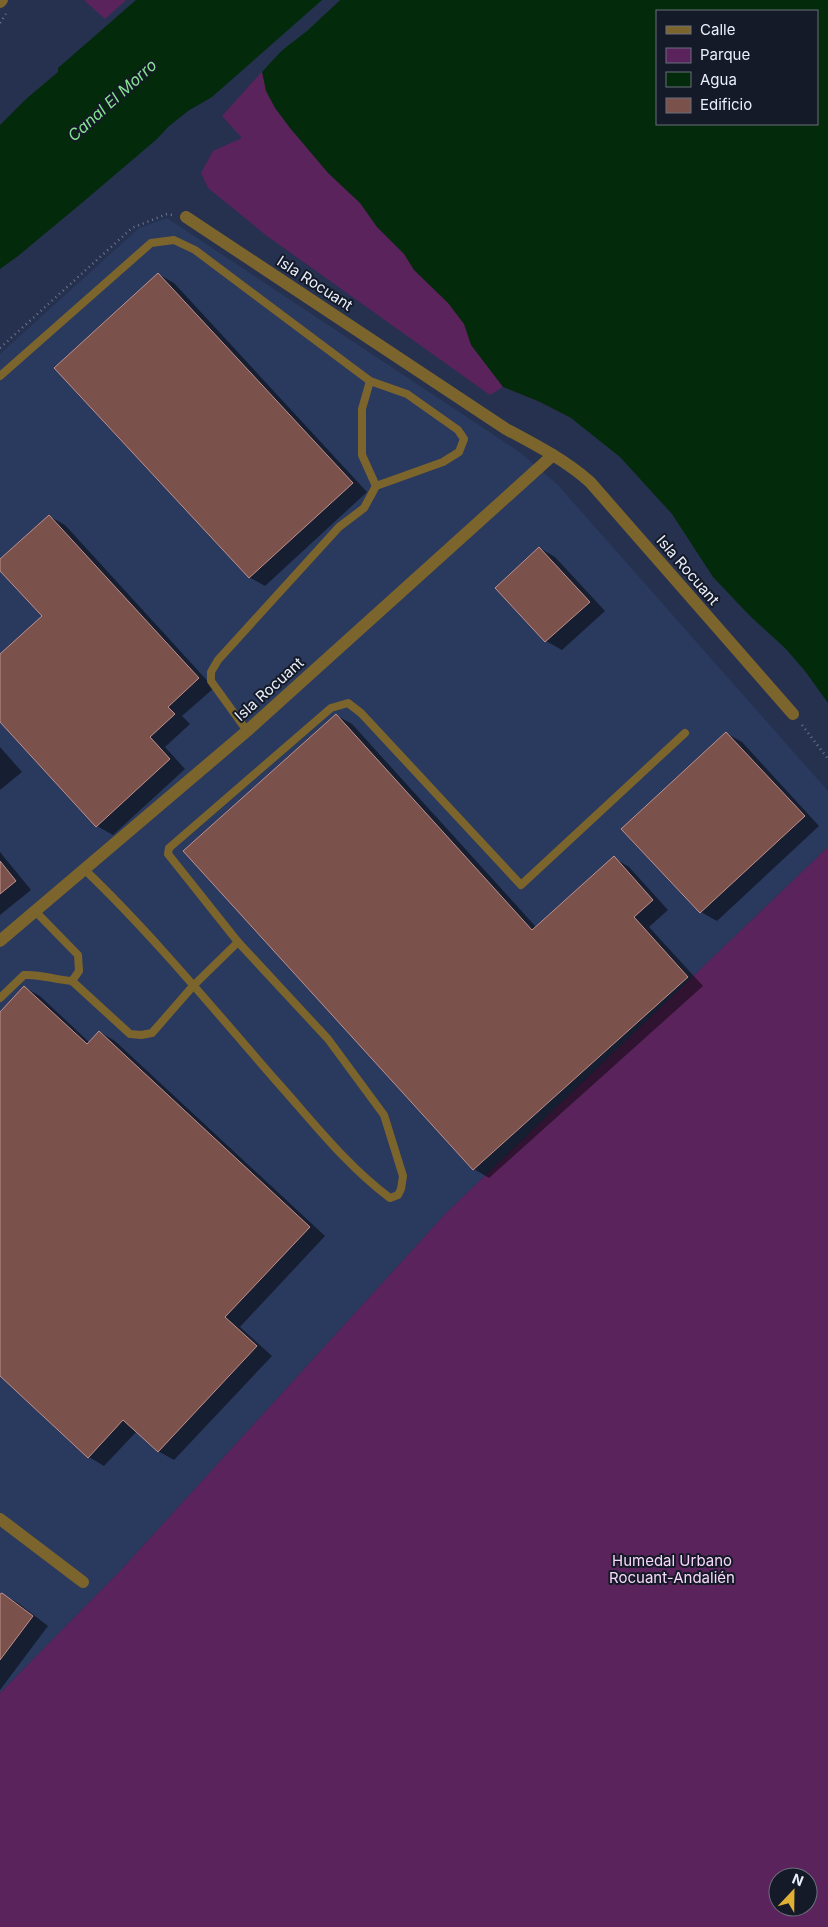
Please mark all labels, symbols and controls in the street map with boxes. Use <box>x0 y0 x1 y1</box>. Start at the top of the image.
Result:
legend <box>656 10 818 125</box>
text: Calle <box>700 20 735 39</box>
text: Parque <box>700 45 750 64</box>
water label: Canal El Morro <box>63 55 161 145</box>
text: Agua <box>700 70 737 89</box>
text: Edificio <box>700 95 752 114</box>
street label: Isla Rocuant <box>274 252 356 315</box>
street label: Isla Rocuant <box>653 531 724 609</box>
street label: Isla Rocuant <box>231 653 307 725</box>
park label: Humedal Urbano Rocuant-Andalién <box>609 1551 735 1587</box>
north arrow <box>768 1867 818 1917</box>
text: N <box>790 1870 806 1889</box>

